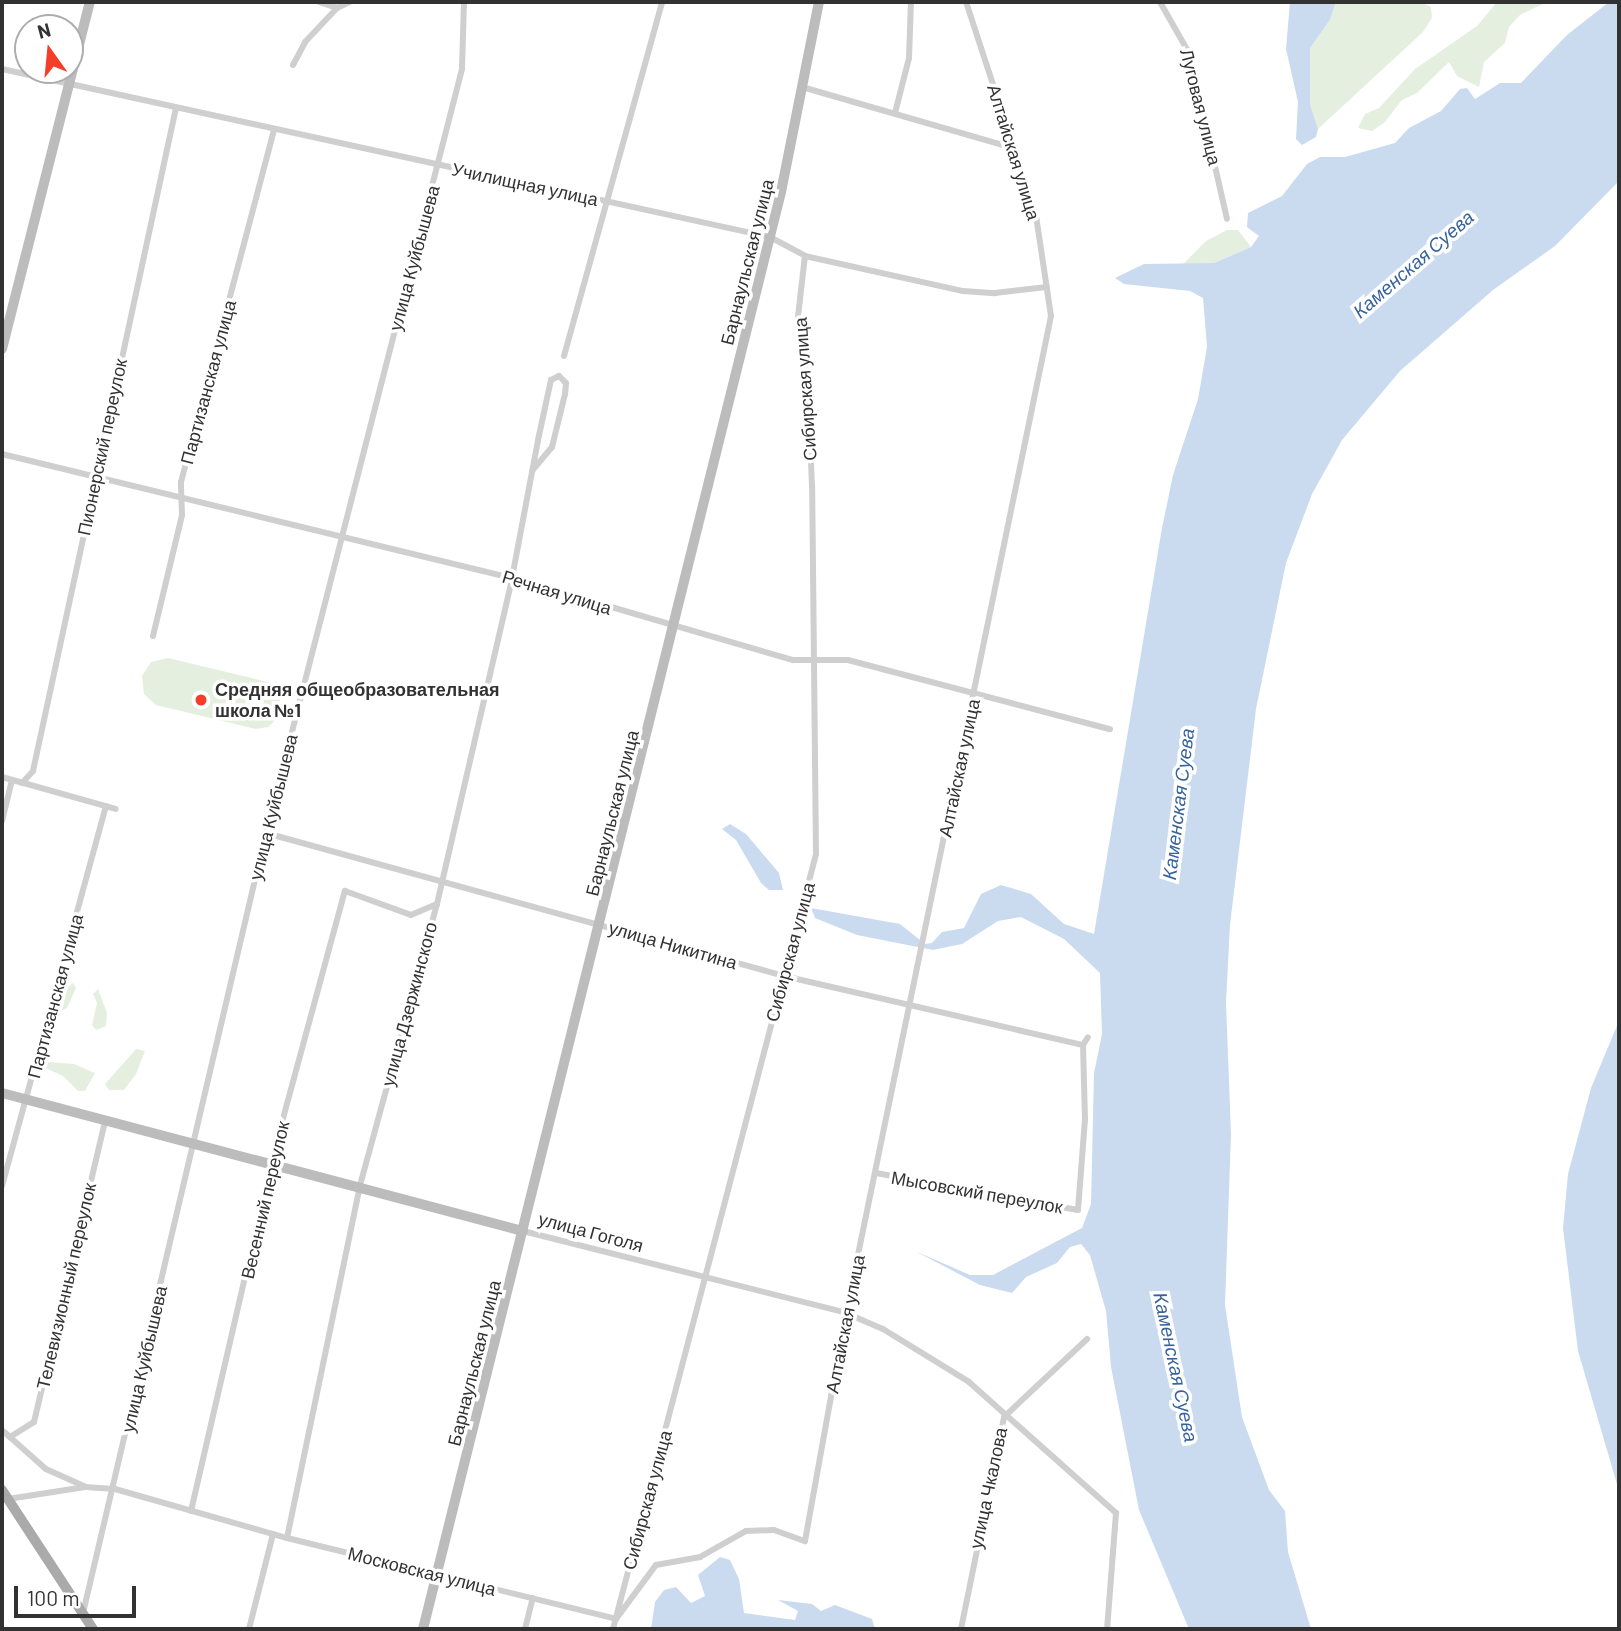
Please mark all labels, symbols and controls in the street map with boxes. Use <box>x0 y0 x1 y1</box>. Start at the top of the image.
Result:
north arrow <box>14 14 84 84</box>
text: N <box>35 17 53 43</box>
street label: Луговая улица <box>1176 46 1226 168</box>
street label: Алтайская улица <box>983 82 1045 222</box>
street label: Училищная улица <box>450 158 600 210</box>
street label: Барнаульская улица <box>716 177 778 347</box>
street label: улица Куйбышева <box>384 183 444 333</box>
water label: Каменская Суева <box>1348 205 1478 323</box>
street label: Партизанская улица <box>176 297 240 467</box>
street label: Сибирская улица <box>789 317 821 461</box>
street label: Пионерский переулок <box>73 357 131 537</box>
street label: Речная улица <box>500 565 614 619</box>
place label: Средняя общеобразовательная школа №1 <box>215 679 500 722</box>
marker: Средняя общеобразовательная школа №1 <box>193 692 209 708</box>
street label: Алтайская улица <box>934 697 984 839</box>
water label: Каменская Суева <box>1157 727 1199 881</box>
street label: Барнаульская улица <box>581 728 643 898</box>
street label: улица Куйбышева <box>244 732 302 882</box>
street label: Сибирская улица <box>761 880 819 1024</box>
street label: Партизанская улица <box>23 911 87 1081</box>
street label: улица Никитина <box>606 916 740 974</box>
street label: улица Дзержинского <box>377 919 441 1089</box>
street label: Весенний переулок <box>236 1119 294 1281</box>
street label: Мысовский переулок <box>890 1166 1064 1218</box>
street label: Телевизионный переулок <box>32 1181 100 1391</box>
street label: улица Гоголя <box>536 1208 646 1256</box>
street label: Алтайская улица <box>821 1253 869 1395</box>
street label: Барнаульская улица <box>443 1278 505 1448</box>
street label: улица Куйбышева <box>117 1284 171 1434</box>
water label: Каменская Суева <box>1149 1290 1203 1444</box>
street label: улица Чкалова <box>965 1425 1011 1551</box>
street label: Сибирская улица <box>618 1428 676 1572</box>
street label: Московская улица <box>346 1542 498 1600</box>
scale bar <box>18 1572 140 1616</box>
text: 100 m <box>27 1585 80 1610</box>

